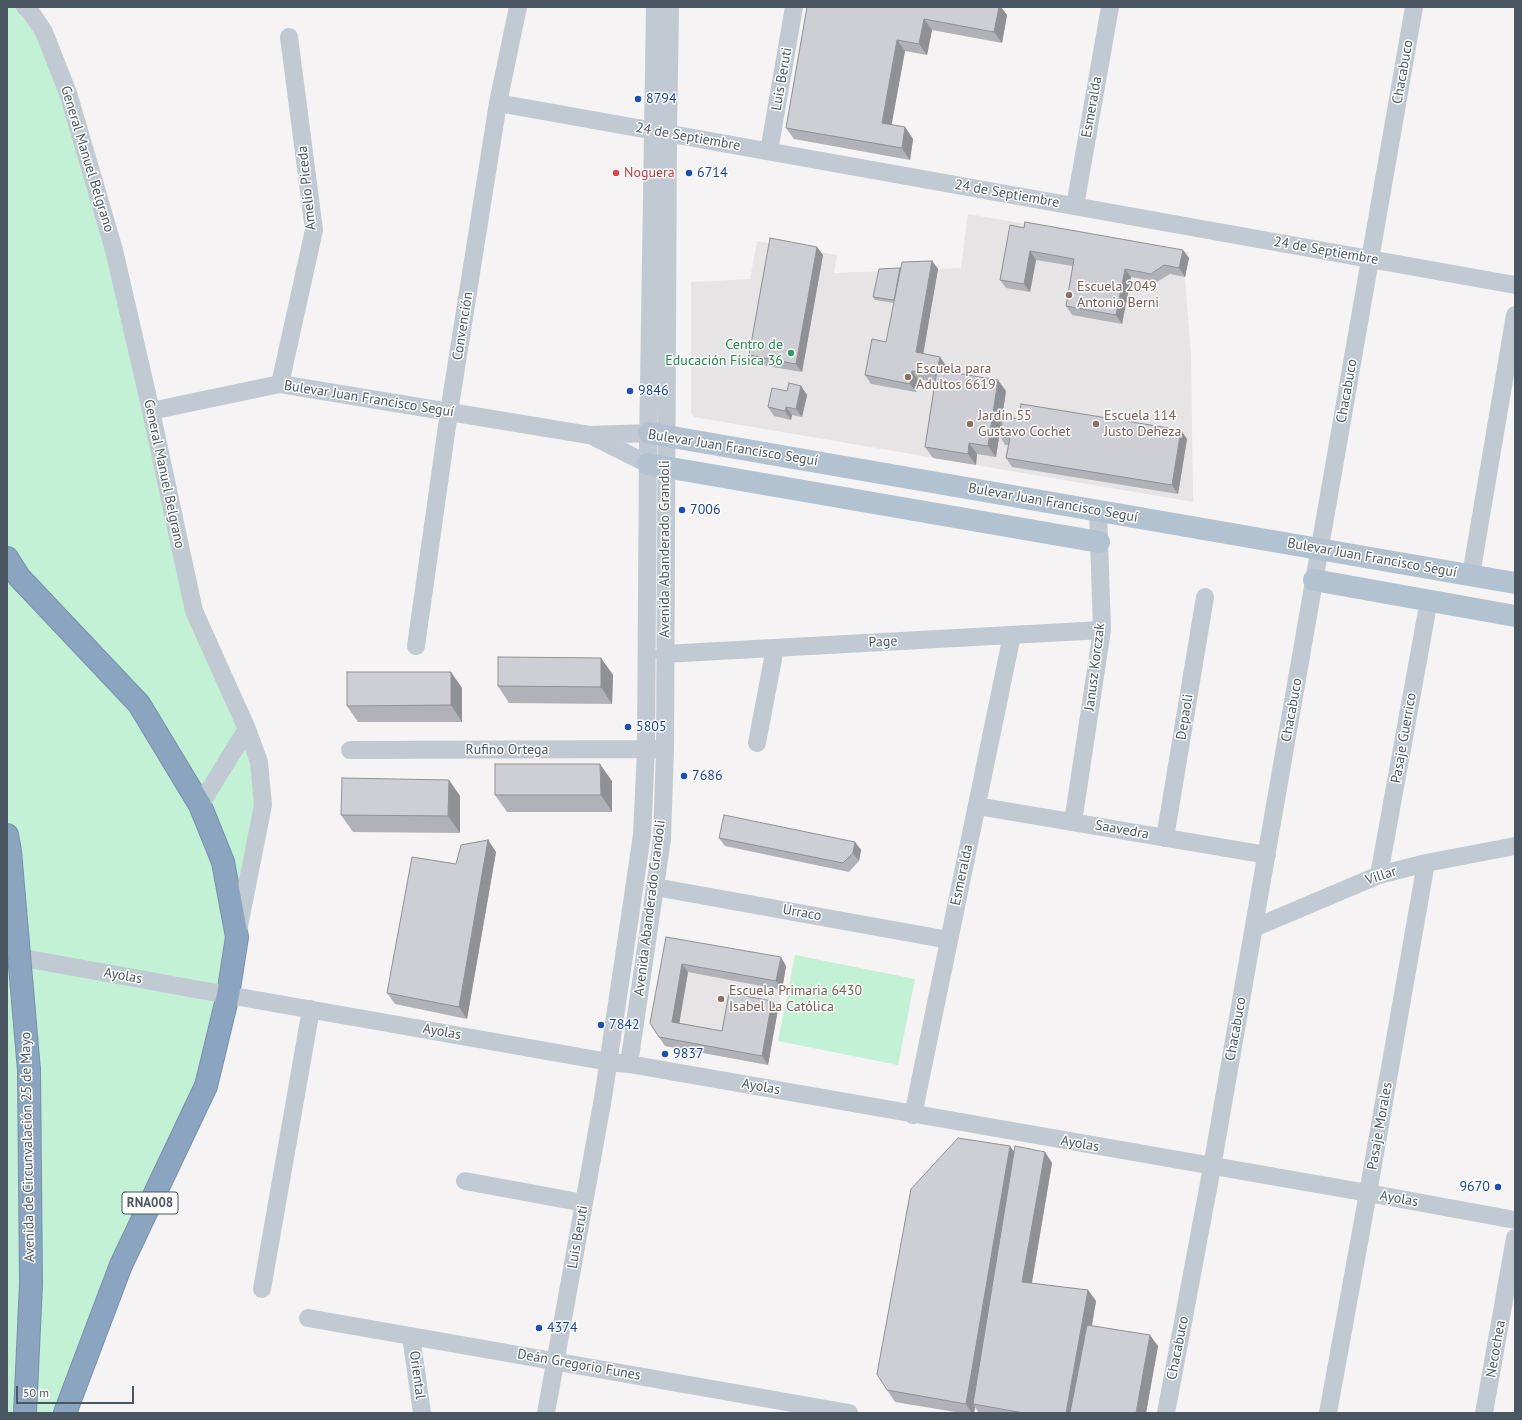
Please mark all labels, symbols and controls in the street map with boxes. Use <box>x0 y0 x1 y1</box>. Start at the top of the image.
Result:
street label: Chacabuco <box>1389 39 1417 105</box>
street label: Luis Beruti <box>768 46 796 112</box>
street label: Esmeralda <box>1078 75 1106 139</box>
street label: General Manuel Belgrano <box>57 84 117 234</box>
place label: 8794 <box>646 91 677 107</box>
marker: 8794 <box>633 94 643 104</box>
street label: 24 de Septiembre <box>634 120 742 154</box>
street label: Amelio Piceda <box>294 145 320 231</box>
place label: Noguera <box>624 165 675 181</box>
place label: 6714 <box>697 165 728 181</box>
marker: Noguera <box>611 168 621 178</box>
marker: 6714 <box>684 168 694 178</box>
street label: 24 de Septiembre <box>953 177 1061 211</box>
street label: 24 de Septiembre <box>1272 234 1380 268</box>
place label: Escuela 2049 Antonio Berni <box>1077 279 1159 312</box>
street label: Convención <box>449 290 477 362</box>
marker: Escuela 2049 Antonio Berni <box>1064 290 1074 300</box>
place label: Centro de Educación Física 36 <box>665 337 783 370</box>
marker: Centro de Educación Física 36 <box>786 348 796 358</box>
street label: Chacabuco <box>1333 358 1361 424</box>
place label: Escuela para Adultos 6619 <box>916 361 996 394</box>
marker: Escuela para Adultos 6619 <box>903 372 913 382</box>
street label: Bulevar Juan Francisco Seguí <box>283 377 455 421</box>
place label: 9846 <box>638 383 669 399</box>
marker: 9846 <box>625 386 635 396</box>
street label: General Manuel Belgrano <box>140 398 188 550</box>
place label: Jardín 55 Gustavo Cochet <box>978 408 1070 440</box>
place label: Escuela 114 Justo Deheza <box>1104 408 1181 440</box>
marker: Jardín 55 Gustavo Cochet <box>965 419 975 429</box>
marker: Escuela 114 Justo Deheza <box>1091 419 1101 429</box>
street label: Bulevar Juan Francisco Seguí <box>647 426 819 470</box>
street label: Avenida Abanderado Grandoli <box>657 460 673 638</box>
street label: Bulevar Juan Francisco Seguí <box>967 480 1139 526</box>
place label: 7006 <box>690 502 721 518</box>
marker: 7006 <box>677 505 687 515</box>
street label: Bulevar Juan Francisco Seguí <box>1286 535 1458 581</box>
street label: Janusz Korczak <box>1081 622 1109 712</box>
street label: Page <box>868 633 898 651</box>
street label: Chacabuco <box>1278 677 1306 743</box>
street label: Pasaje Guerrico <box>1388 691 1420 785</box>
street label: Depaoli <box>1173 693 1197 741</box>
place label: 5805 <box>636 719 667 735</box>
marker: 5805 <box>623 722 633 732</box>
street label: Rufino Ortega <box>466 742 548 758</box>
place label: 7686 <box>692 768 723 784</box>
marker: 7686 <box>679 771 689 781</box>
street label: Saavedra <box>1094 817 1150 843</box>
street label: Avenida Abanderado Grandoli <box>631 819 669 997</box>
street label: Esmeralda <box>947 843 977 907</box>
street label: Villar <box>1363 863 1399 889</box>
street label: Urraco <box>781 901 823 925</box>
street label: Ayolas <box>103 964 143 988</box>
place label: Escuela Primaria 6430 Isabel La Católica <box>729 983 862 1016</box>
marker: Escuela Primaria 6430 Isabel La Católica <box>716 994 726 1004</box>
street label: Chacabuco <box>1222 996 1250 1062</box>
place label: 7842 <box>609 1017 640 1033</box>
street label: Ayolas <box>422 1020 462 1044</box>
marker: 7842 <box>596 1020 606 1030</box>
street label: Avenida de Circunvalación 25 de Mayo <box>18 1032 38 1262</box>
place label: 9837 <box>673 1046 704 1062</box>
marker: 9837 <box>660 1049 670 1059</box>
street label: Ayolas <box>741 1075 781 1099</box>
street label: Pasaje Morales <box>1364 1081 1396 1171</box>
street label: Ayolas <box>1060 1132 1100 1156</box>
place label: 9670 <box>1459 1179 1490 1195</box>
marker: 9670 <box>1493 1182 1503 1192</box>
street label: Ayolas <box>1379 1187 1419 1211</box>
road number: RNA008 <box>122 1192 178 1214</box>
street label: Luis Beruti <box>564 1204 592 1270</box>
street label: Chacabuco <box>1164 1315 1192 1381</box>
street label: Necochea <box>1483 1319 1509 1379</box>
place label: 4374 <box>547 1320 578 1336</box>
marker: 4374 <box>534 1323 544 1333</box>
street label: Deán Gregorio Funes <box>516 1346 642 1384</box>
street label: Oriental <box>405 1350 429 1400</box>
scale bar <box>18 1378 136 1404</box>
text: 50 m <box>23 1385 49 1400</box>

